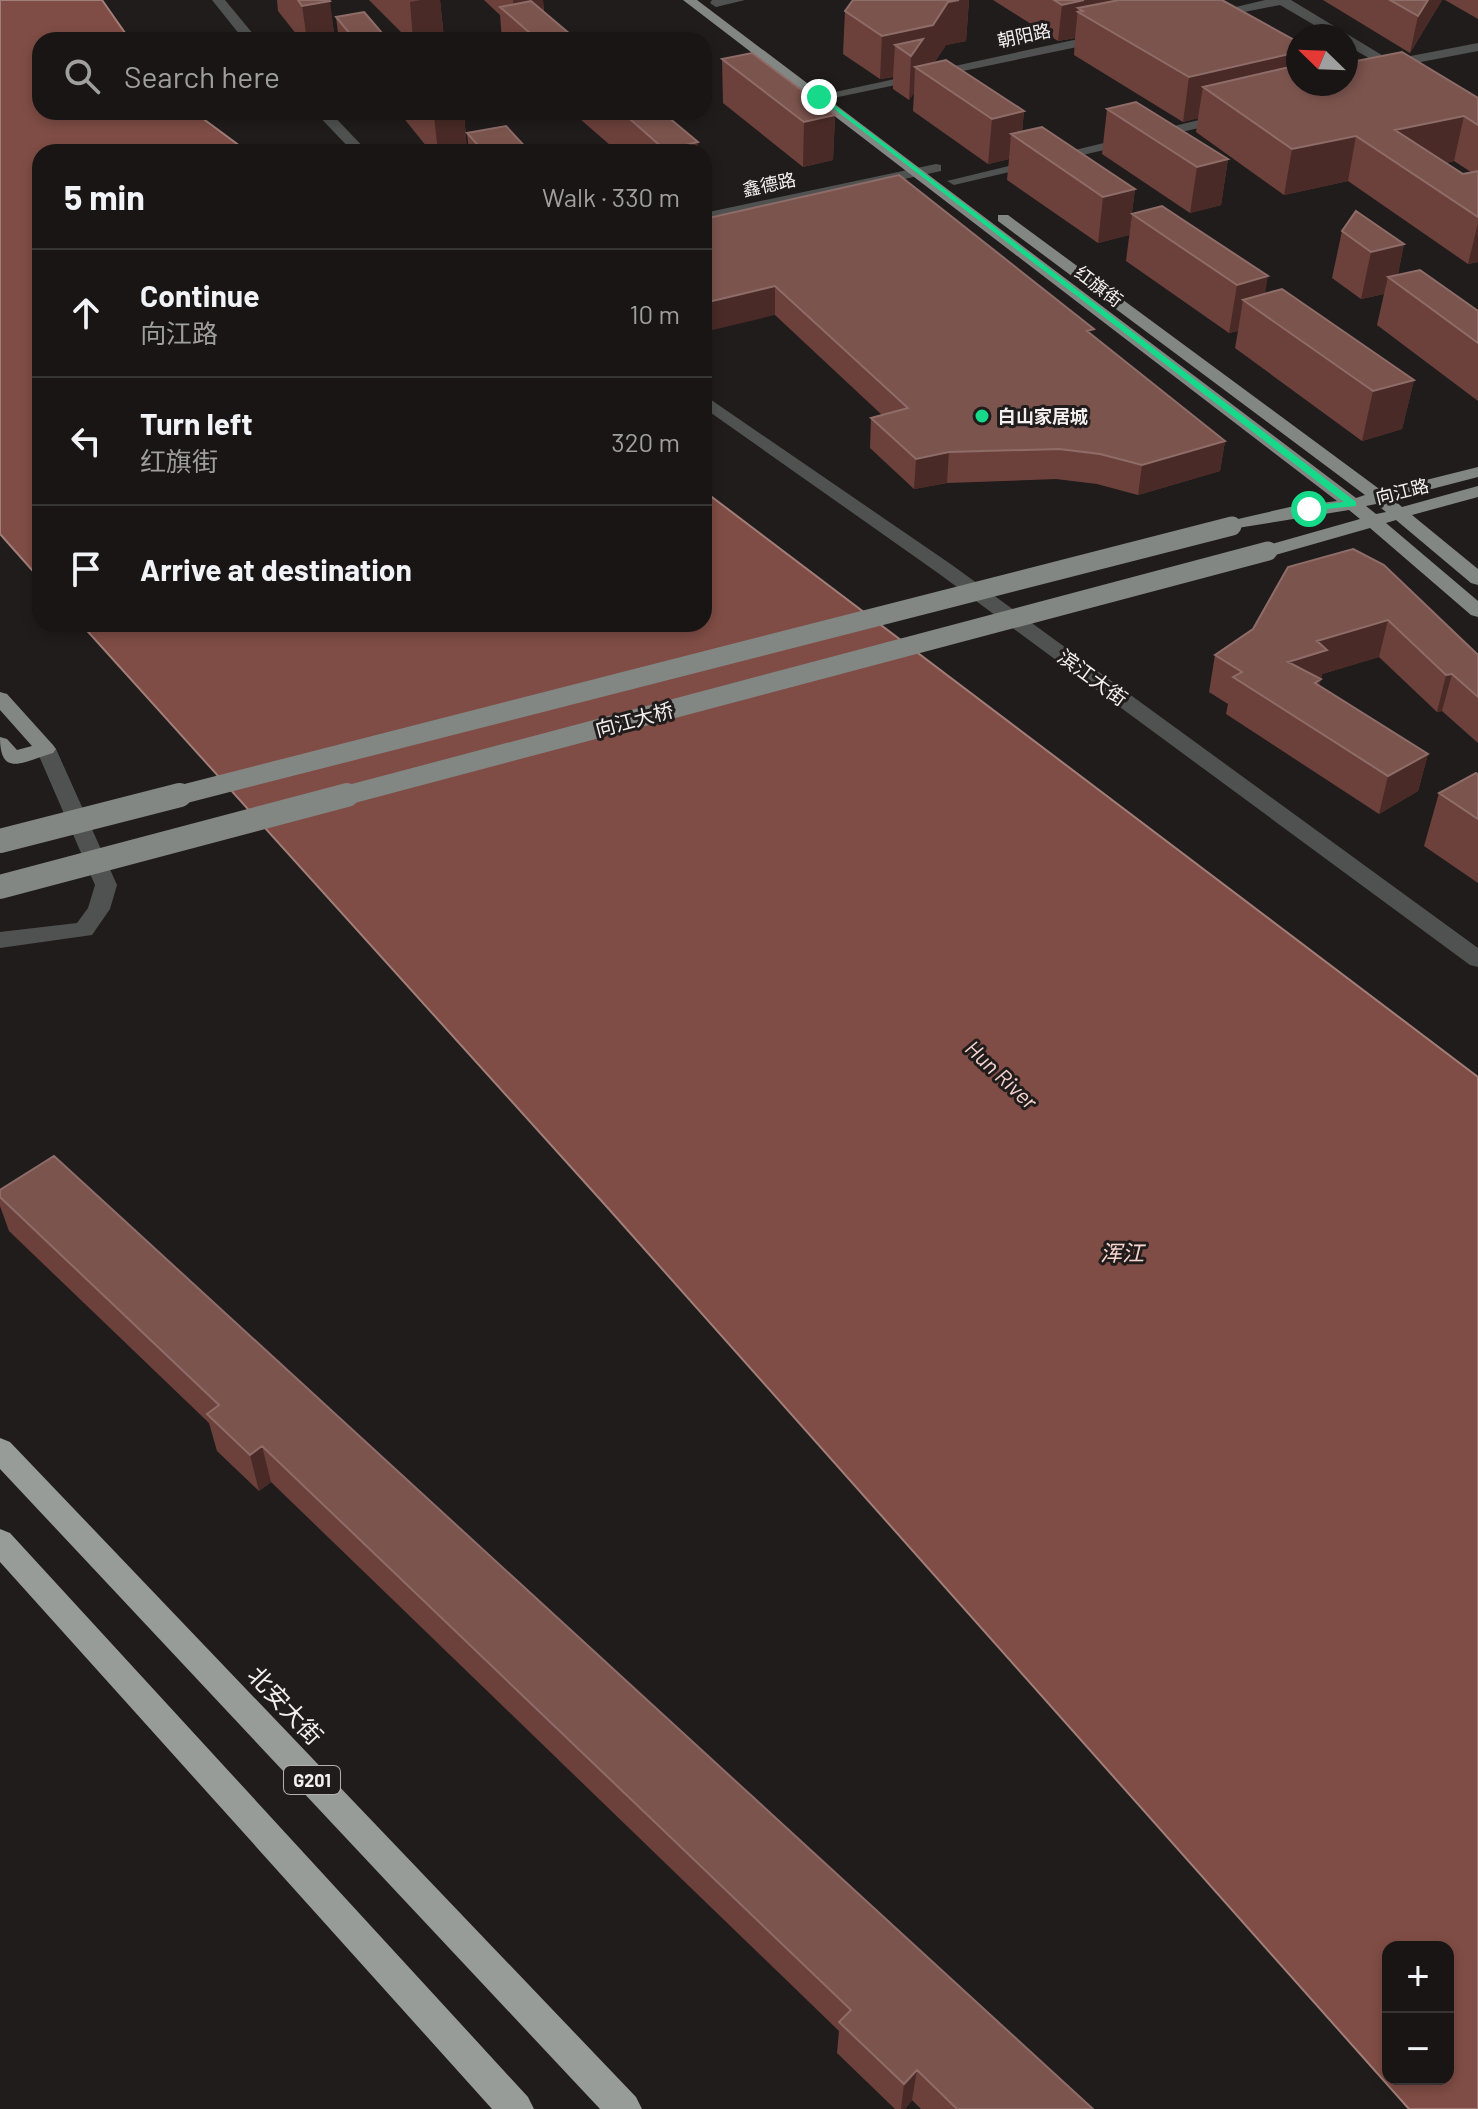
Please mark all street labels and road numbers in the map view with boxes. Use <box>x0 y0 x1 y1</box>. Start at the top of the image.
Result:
street label: 朝阳路 <box>995 19 1053 51</box>
street label: 鑫德路 <box>740 168 798 200</box>
street label: 红旗街 <box>1071 261 1127 311</box>
street label: 向江路 <box>1373 474 1431 508</box>
street label: 滨江大街 <box>1054 644 1132 710</box>
street label: 向江大桥 <box>592 697 676 741</box>
street label: 北安大街 <box>243 1660 329 1750</box>
road number: G201 <box>284 1766 340 1794</box>

